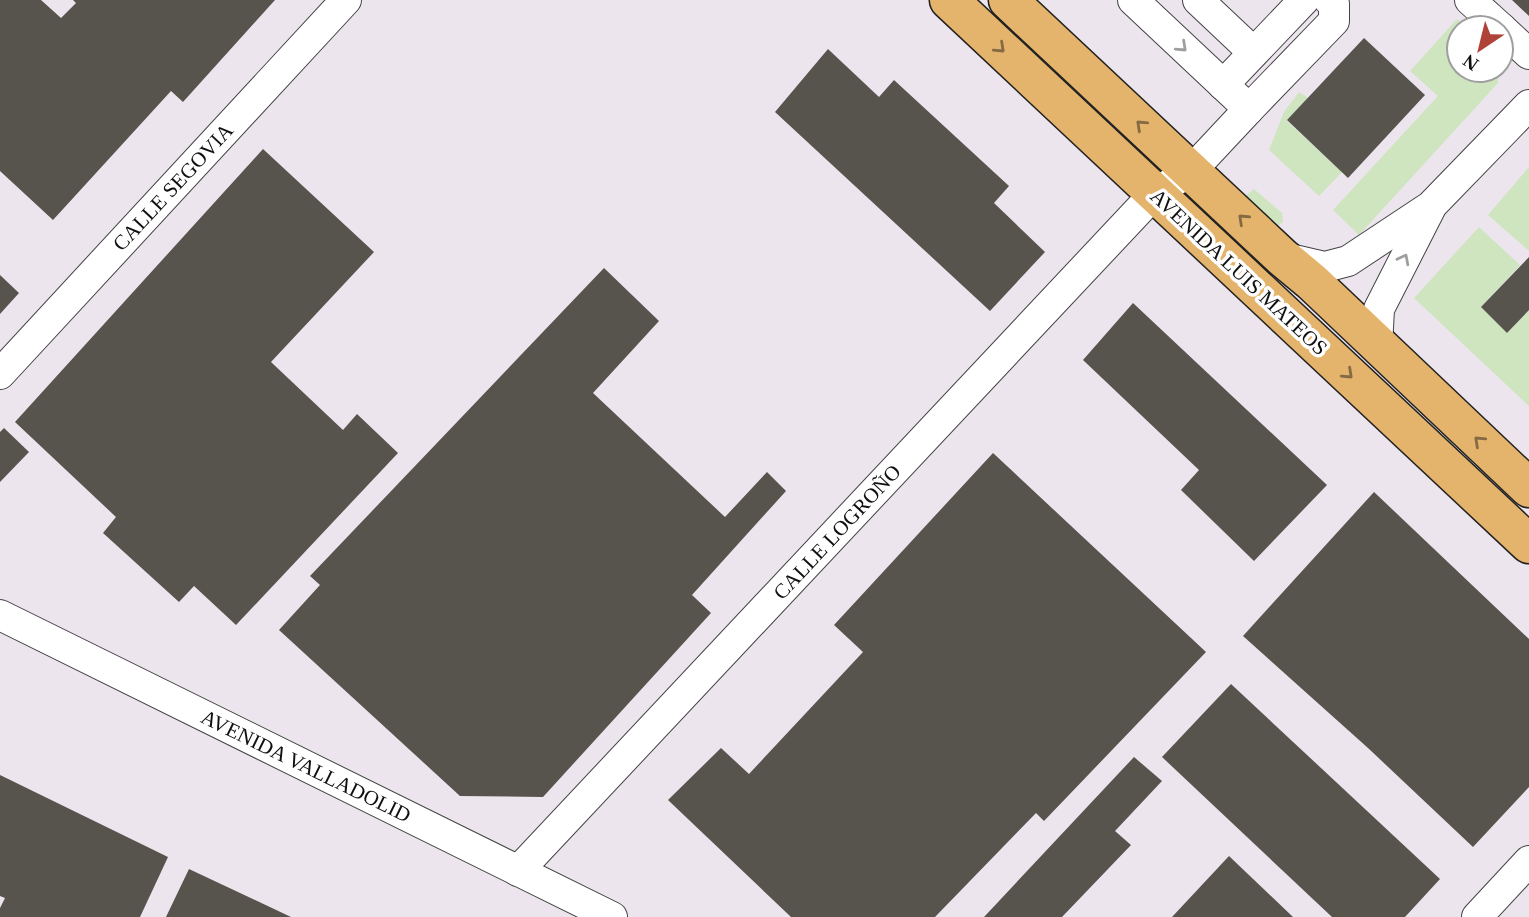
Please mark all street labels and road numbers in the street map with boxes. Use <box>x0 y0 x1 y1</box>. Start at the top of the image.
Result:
street label: CALLE SEGOVIA <box>108 118 239 256</box>
street label: AVENIDA LUIS MATEOS <box>1146 184 1332 360</box>
street label: CALLE LOGROÑO <box>768 460 906 604</box>
street label: AVENIDA VALLADOLID <box>197 705 415 827</box>

